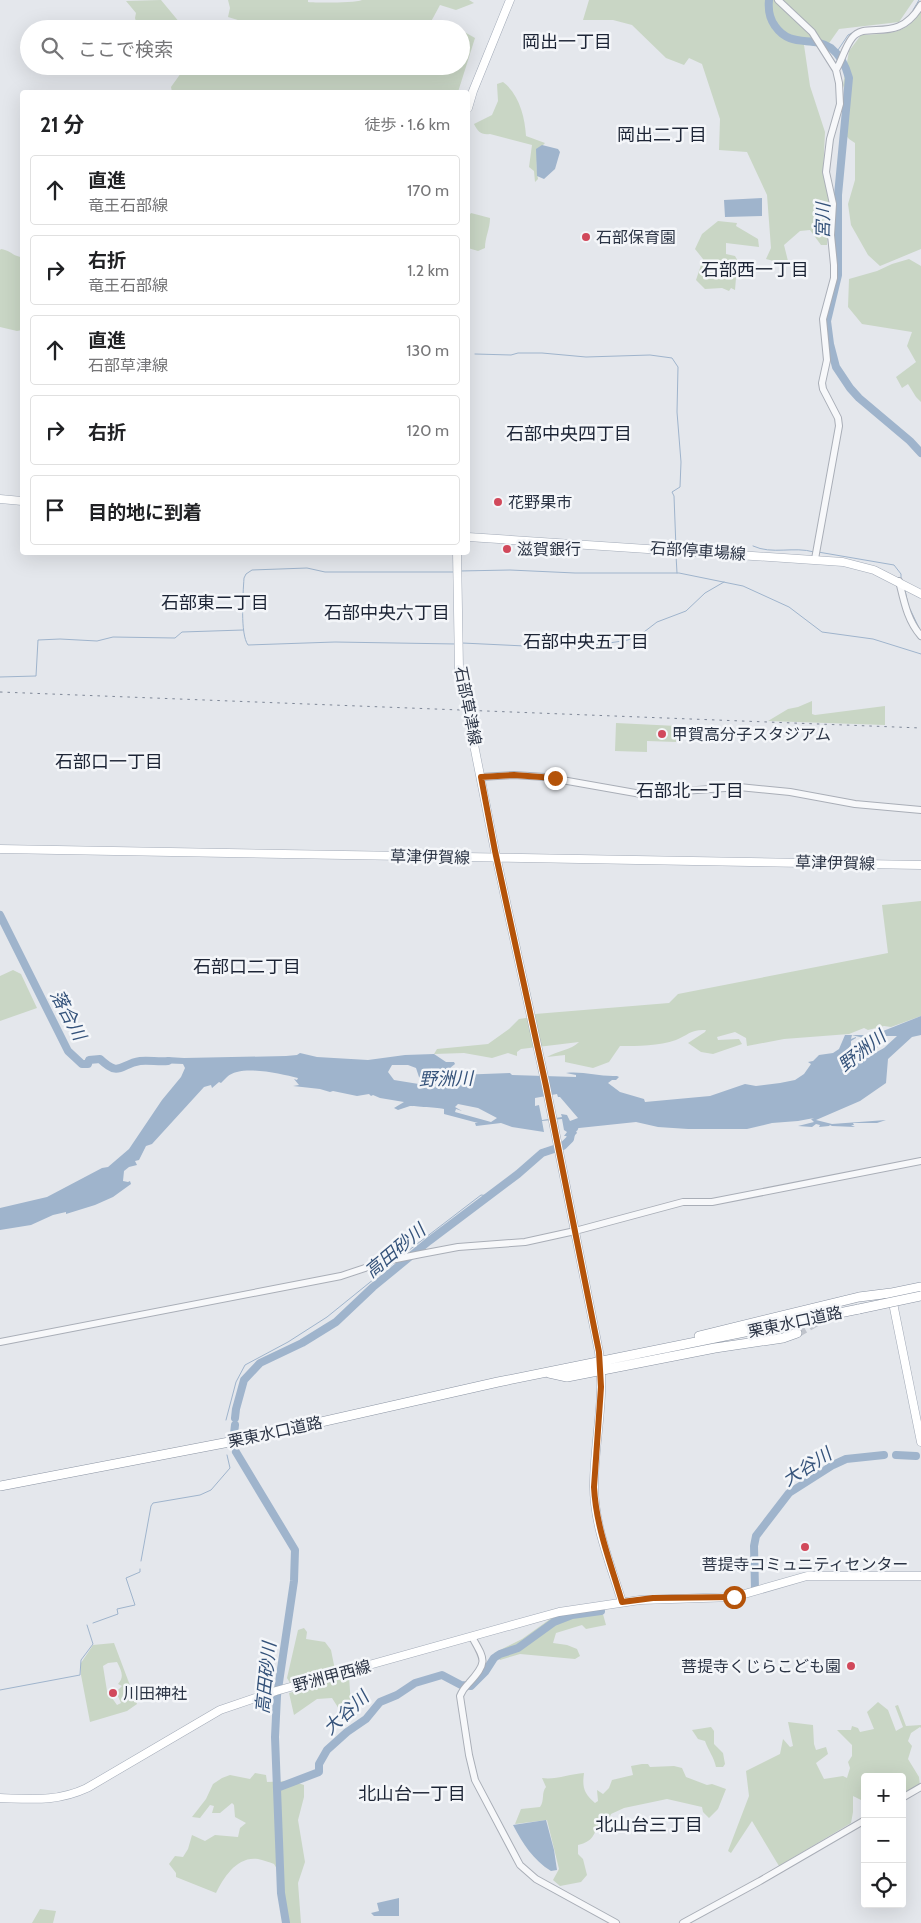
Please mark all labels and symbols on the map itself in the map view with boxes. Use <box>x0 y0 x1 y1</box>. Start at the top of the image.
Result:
district label: 岡出一丁目 <box>522 31 612 53</box>
district label: 岡出二丁目 <box>617 124 707 146</box>
water label: 宮川 <box>812 201 834 239</box>
place label: 石部保育園 <box>596 228 676 247</box>
marker: 石部保育園 <box>580 231 592 243</box>
district label: 石部西一丁目 <box>701 259 809 281</box>
district label: 石部中央四丁目 <box>506 423 632 445</box>
place label: 花野果市 <box>508 493 572 512</box>
marker: 花野果市 <box>492 496 504 508</box>
street label: 石部停車場線 <box>649 538 747 564</box>
place label: 滋賀銀行 <box>517 540 581 559</box>
marker: 滋賀銀行 <box>501 543 513 555</box>
district label: 石部東二丁目 <box>161 592 269 614</box>
district label: 石部中央六丁目 <box>324 602 450 624</box>
district label: 石部中央五丁目 <box>523 631 649 653</box>
street label: 石部草津線 <box>451 665 485 747</box>
place label: 甲賀高分子スタジアム <box>672 725 831 744</box>
marker: 甲賀高分子スタジアム <box>656 728 668 740</box>
district label: 石部口一丁目 <box>55 751 163 773</box>
route end <box>544 767 567 790</box>
district label: 石部北一丁目 <box>636 780 744 802</box>
street label: 草津伊賀線 <box>390 847 470 867</box>
street label: 草津伊賀線 <box>795 853 875 873</box>
district label: 石部口二丁目 <box>193 956 301 978</box>
water label: 落合川 <box>46 986 91 1046</box>
water label: 野洲川 <box>834 1024 892 1076</box>
water label: 野洲川 <box>419 1067 475 1090</box>
water label: 高田砂川 <box>360 1218 431 1283</box>
street label: 栗東水口道路 <box>746 1303 844 1341</box>
street label: 栗東水口道路 <box>226 1413 324 1451</box>
water label: 大谷川 <box>778 1442 837 1491</box>
marker: 菩提寺コミュニティセンター <box>799 1541 811 1553</box>
place label: 菩提寺コミュニティセンター <box>701 1555 909 1574</box>
route start <box>723 1586 746 1609</box>
water label: 高田砂川 <box>251 1639 281 1715</box>
street label: 野洲甲西線 <box>291 1656 373 1696</box>
place label: 菩提寺くじらこども園 <box>681 1657 841 1676</box>
marker: 菩提寺くじらこども園 <box>845 1660 857 1672</box>
place label: 川田神社 <box>123 1684 187 1703</box>
water label: 大谷川 <box>319 1685 375 1739</box>
marker: 川田神社 <box>107 1687 119 1699</box>
district label: 北山台一丁目 <box>358 1783 466 1805</box>
district label: 北山台三丁目 <box>595 1814 703 1836</box>

